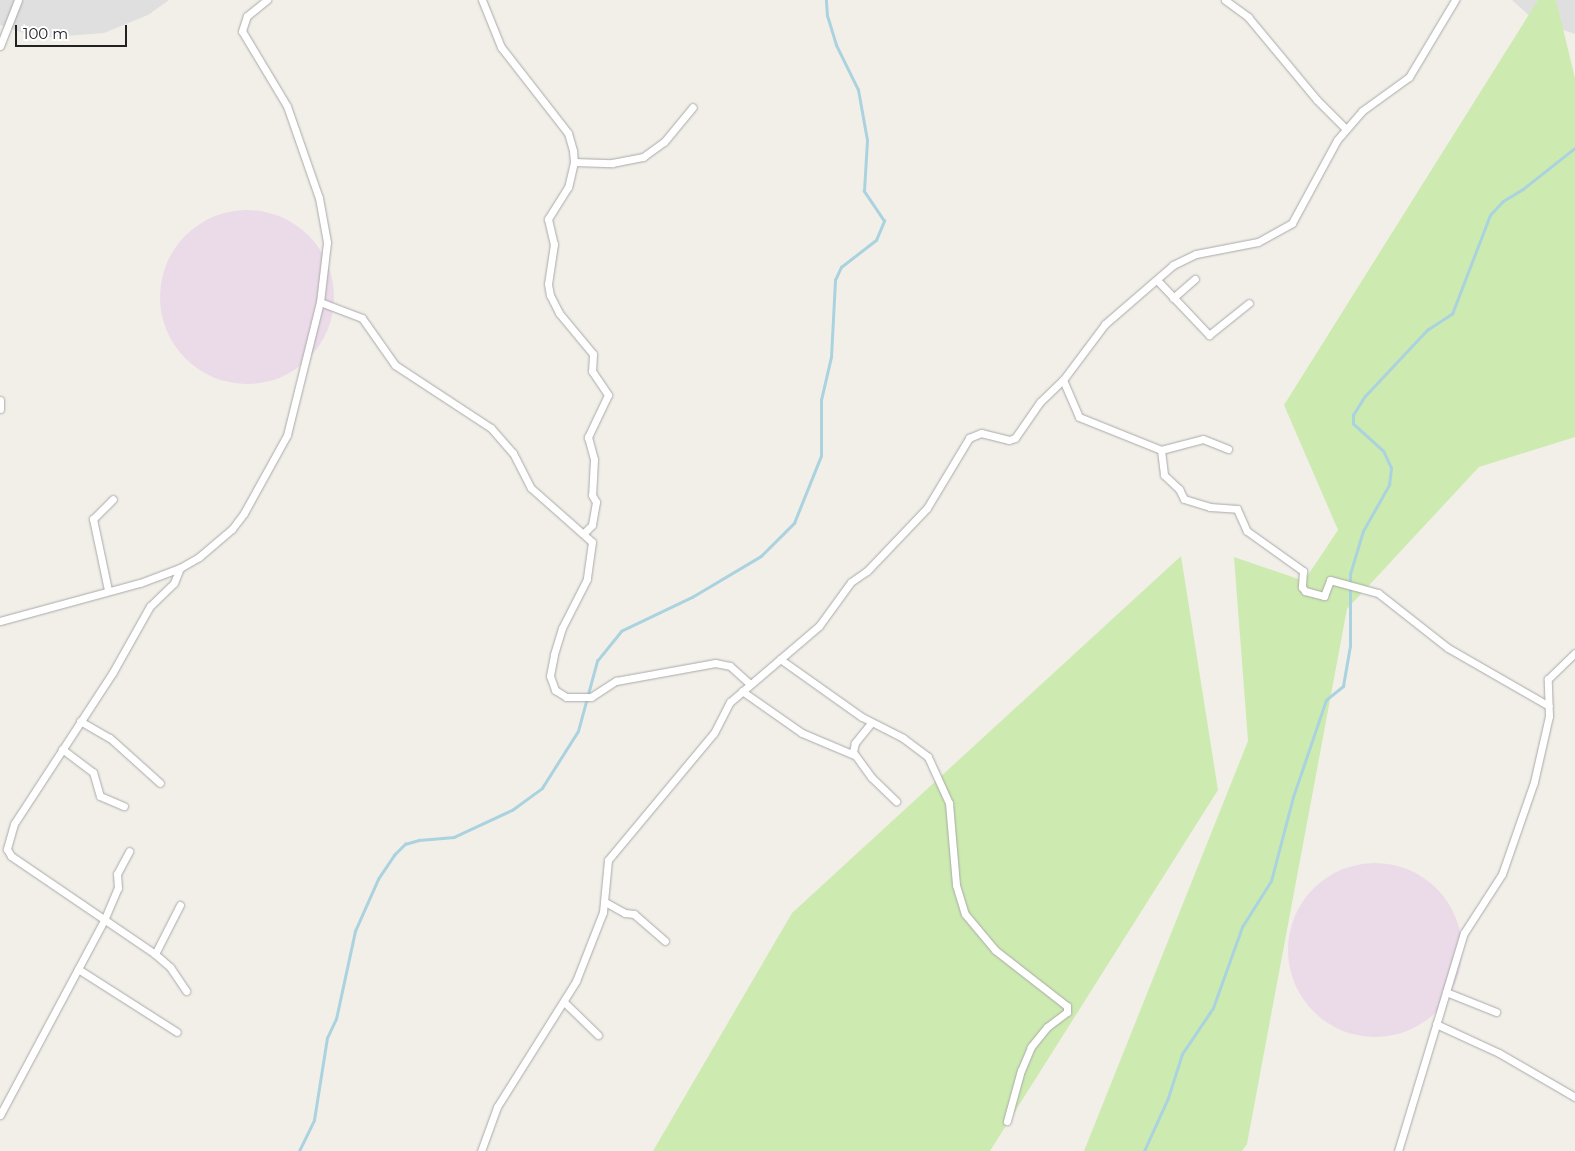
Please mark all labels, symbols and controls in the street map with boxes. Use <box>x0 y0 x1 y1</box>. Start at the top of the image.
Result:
scale bar <box>18 15 130 47</box>
text: 100 m <box>23 24 68 43</box>

